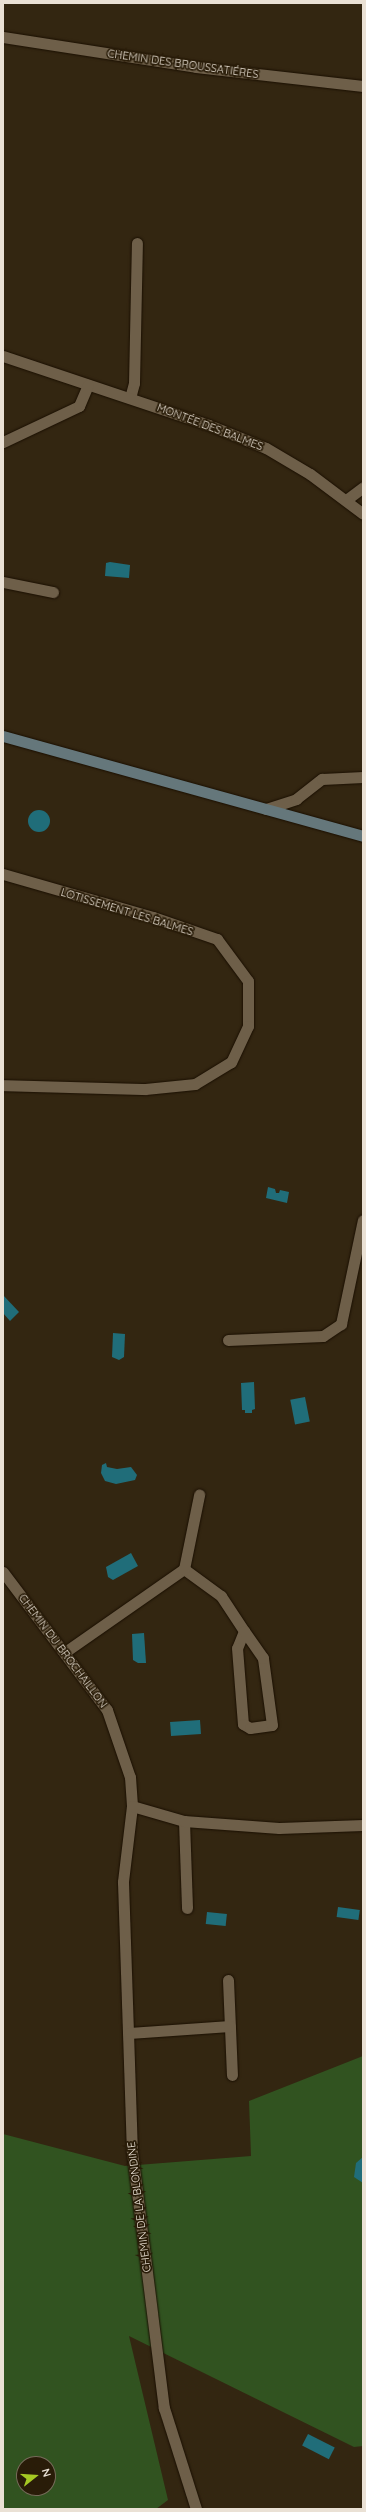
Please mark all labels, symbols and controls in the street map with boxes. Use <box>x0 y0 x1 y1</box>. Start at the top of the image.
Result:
street label: CHEMIN DES BROUSSATIÉRES <box>107 47 259 81</box>
street label: MONTÉE DES BALMES <box>155 401 265 453</box>
street label: LOTISSEMENT LES BALMES <box>59 886 195 938</box>
street label: CHEMIN DU BROCHAILLON <box>16 1592 110 1710</box>
street label: CHEMIN DE LA BLONDINE <box>124 2141 154 2273</box>
north arrow <box>16 2456 56 2496</box>
text: N <box>39 2467 54 2479</box>

